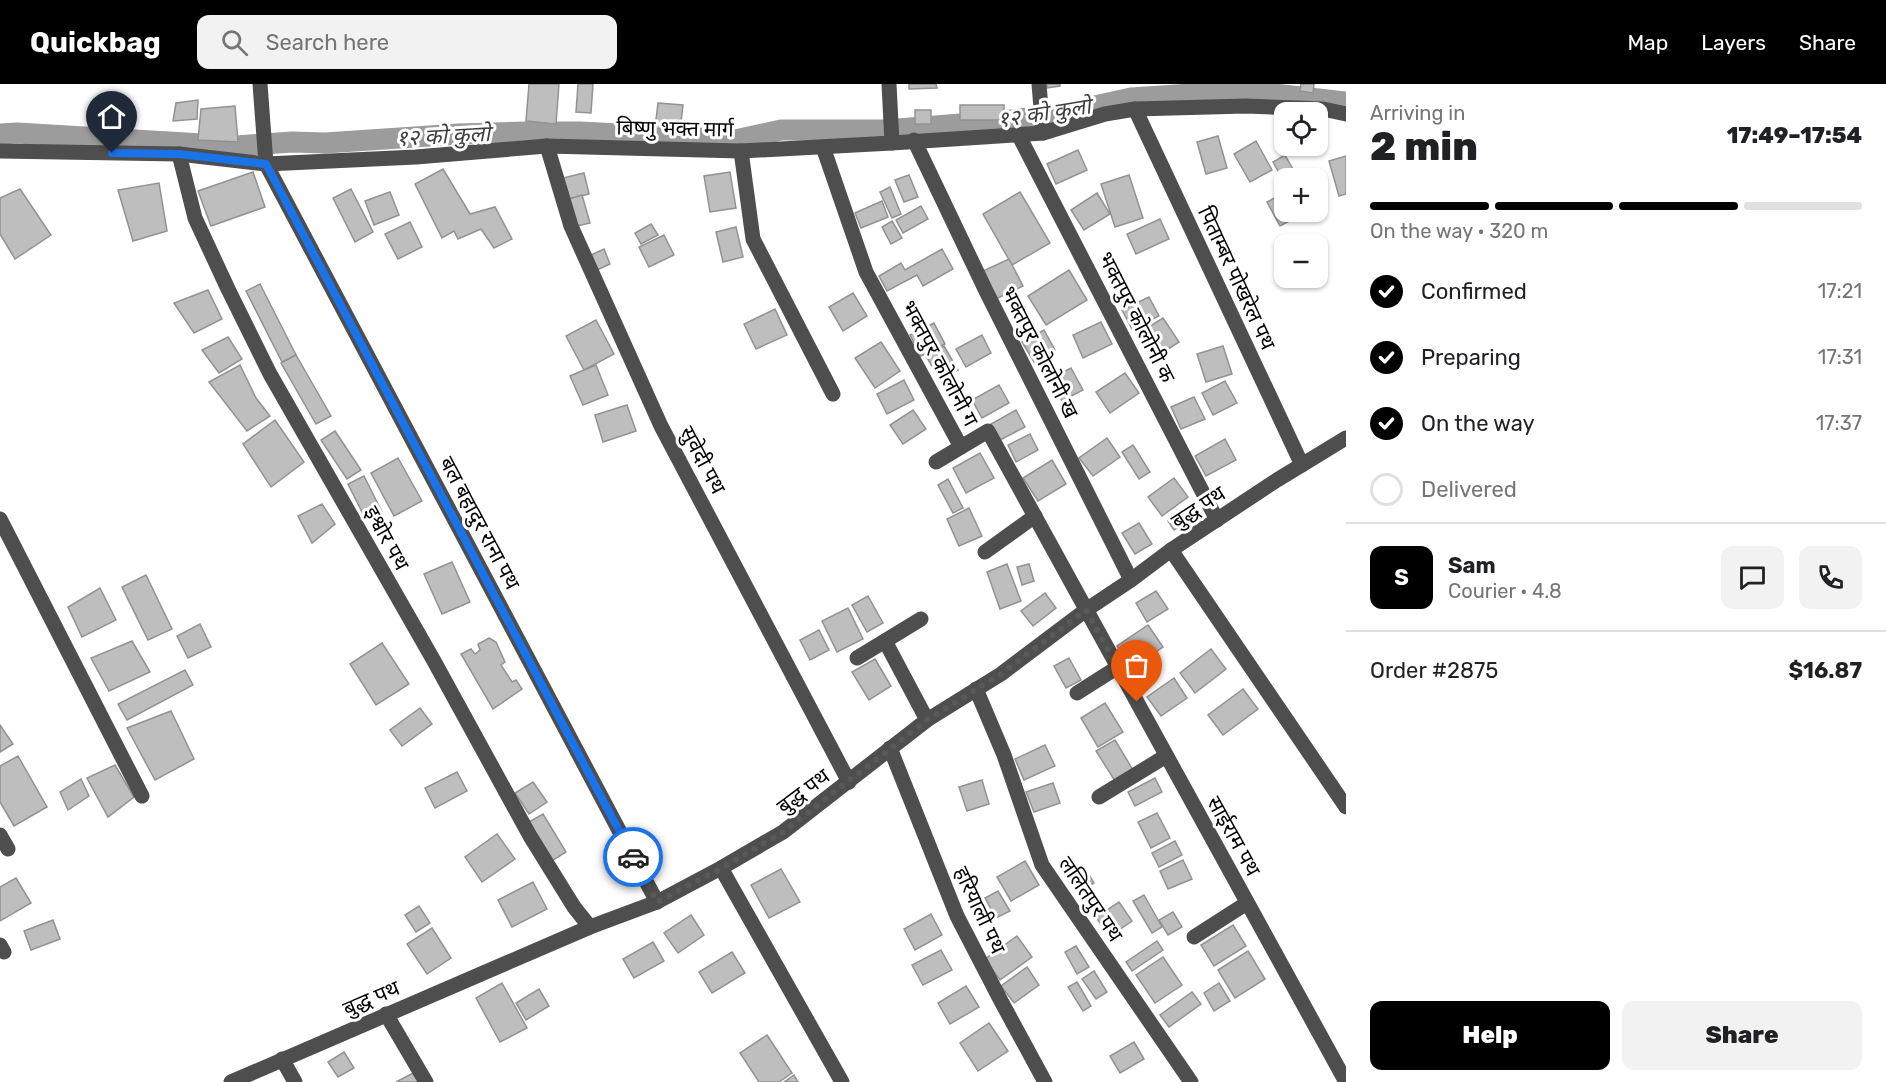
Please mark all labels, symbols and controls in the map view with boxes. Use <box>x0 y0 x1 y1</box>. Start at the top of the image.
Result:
search box <box>197 15 617 69</box>
text: Quickbag <box>30 26 161 59</box>
icon: search <box>218 26 251 59</box>
text: Search here <box>266 29 389 56</box>
text: Map <box>1627 30 1668 55</box>
text: Layers <box>1701 30 1766 55</box>
text: Share <box>1799 30 1856 55</box>
pin <box>86 91 137 153</box>
water label: १२ को कुलो <box>995 92 1097 134</box>
icon: home <box>95 100 128 133</box>
text: Arriving in <box>1370 101 1465 125</box>
map controls <box>1274 102 1328 288</box>
button: locate <box>1274 102 1328 156</box>
street label: बिष्णु भक्त मार्ग <box>616 114 735 143</box>
water label: १२ को कुलो <box>395 120 495 152</box>
text: 17:49–17:54 <box>1727 122 1862 149</box>
text: 2 min <box>1370 124 1478 170</box>
button: + <box>1274 168 1328 222</box>
street label: पिताम्बर पोखरेल पथ <box>1193 202 1281 354</box>
text: On the way · 320 m <box>1370 219 1548 243</box>
button: − <box>1274 234 1328 288</box>
street label: भक्तपुर कोलोनी क <box>1092 247 1181 388</box>
icon: check <box>1370 275 1403 308</box>
text: Confirmed <box>1421 278 1527 305</box>
text: 17:21 <box>1818 279 1862 303</box>
street label: भक्तपुर कोलोनी ख <box>995 282 1084 423</box>
street label: भक्तपुर कोलोनी ग <box>895 296 984 432</box>
icon: check <box>1370 341 1403 374</box>
text: Preparing <box>1421 344 1521 371</box>
text: 17:31 <box>1818 345 1862 369</box>
icon: check <box>1370 407 1403 440</box>
text: On the way <box>1421 410 1535 437</box>
text: 17:37 <box>1816 411 1862 435</box>
street label: सुवेदी पथ <box>674 422 731 499</box>
street label: बल बहादुर राना पथ <box>433 452 526 595</box>
text: Delivered <box>1421 476 1517 503</box>
street label: बुद्ध पथ <box>1166 480 1231 534</box>
street label: इश्वोर पथ <box>359 502 415 575</box>
button: chat <box>1721 546 1784 609</box>
button: phone <box>1799 546 1862 609</box>
text: Sam <box>1448 552 1496 579</box>
text: S <box>1394 564 1409 591</box>
text: Courier · 4.8 <box>1448 579 1562 603</box>
pin <box>1111 640 1162 702</box>
icon: bag <box>1120 649 1153 682</box>
text: Order #2875 <box>1370 657 1498 684</box>
text: $16.87 <box>1788 657 1862 684</box>
street label: बुद्ध पथ <box>772 763 835 820</box>
street label: साईराम पथ <box>1202 792 1266 881</box>
courier <box>603 827 663 887</box>
icon: car <box>617 841 650 874</box>
street label: ललितपुर पथ <box>1053 852 1129 947</box>
street label: हरियाली पथ <box>949 863 1011 958</box>
street label: बुद्ध पथ <box>339 975 404 1022</box>
button: Help <box>1370 1001 1610 1070</box>
button: Share <box>1622 1001 1862 1070</box>

